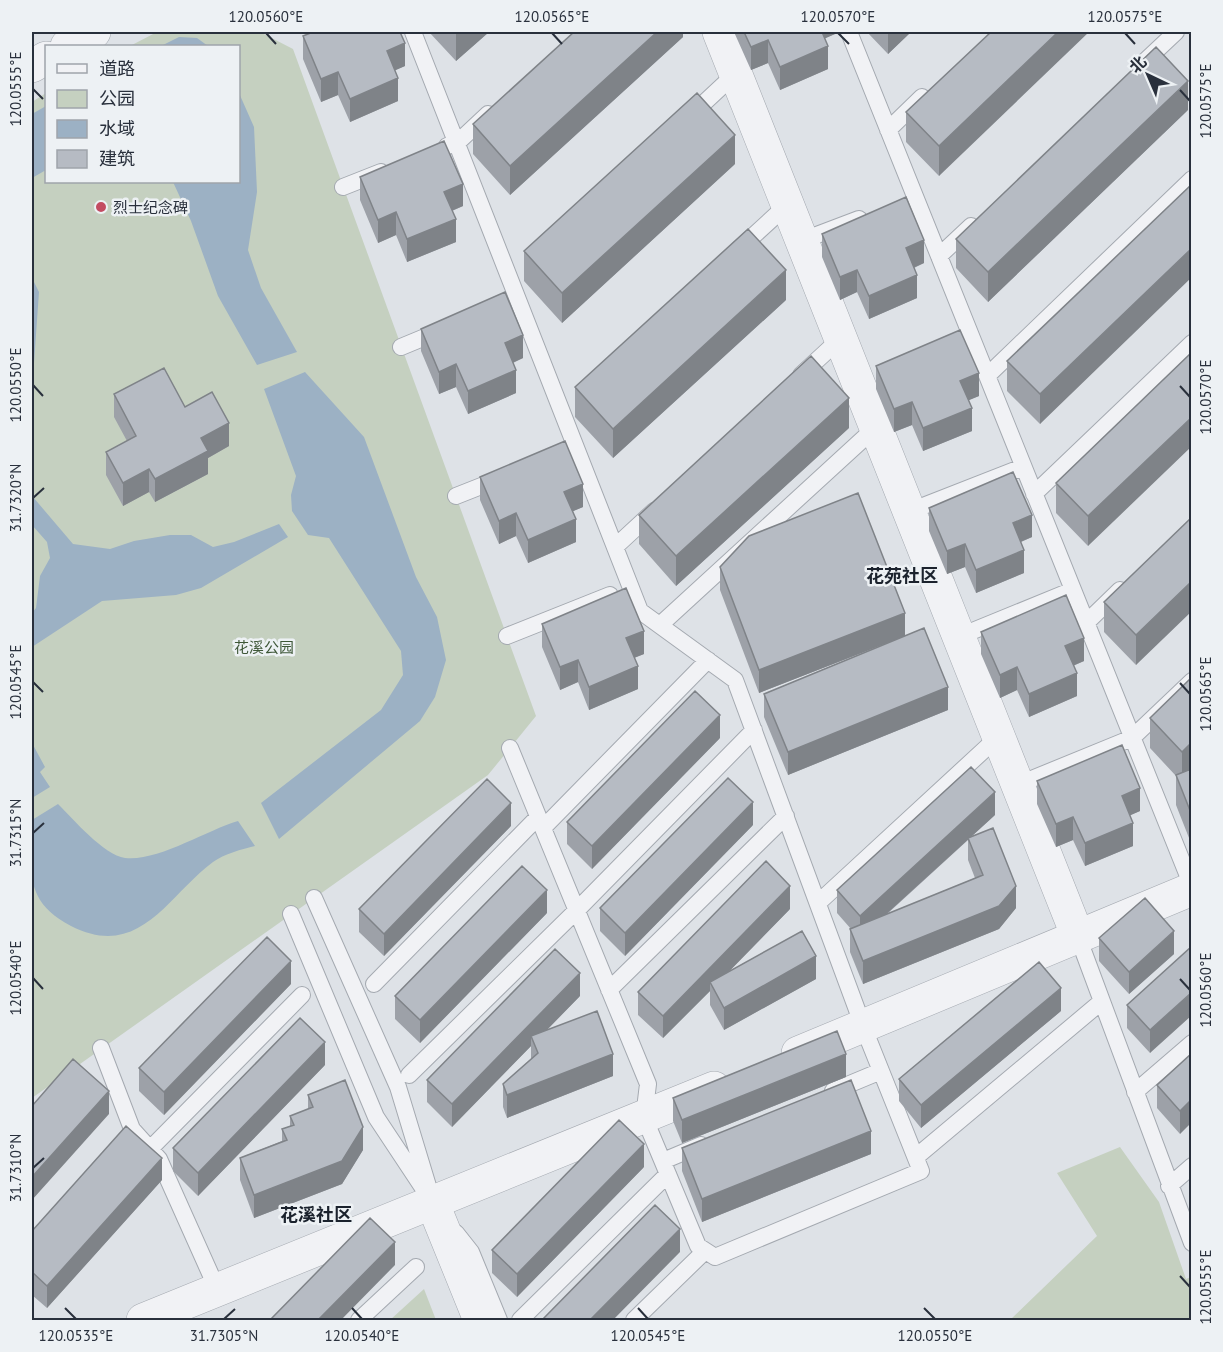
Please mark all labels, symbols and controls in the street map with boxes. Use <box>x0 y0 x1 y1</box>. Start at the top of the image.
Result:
text: 120.0560°E <box>229 7 303 26</box>
text: 120.0565°E <box>515 7 589 26</box>
text: 120.0570°E <box>801 7 875 26</box>
text: 120.0575°E <box>1088 7 1162 26</box>
legend <box>45 45 240 183</box>
north arrow <box>1118 45 1178 105</box>
text: 北 <box>1125 51 1150 77</box>
text: 120.0555°E <box>6 52 25 126</box>
text: 道路 <box>99 57 135 80</box>
text: 120.0575°E <box>1196 64 1215 138</box>
text: 公园 <box>99 87 135 110</box>
text: 水域 <box>99 117 135 140</box>
text: 建筑 <box>99 147 135 170</box>
place label: 烈士纪念碑 <box>113 198 188 217</box>
marker: 烈士纪念碑 <box>94 200 108 214</box>
text: 120.0550°E <box>6 348 25 422</box>
text: 120.0570°E <box>1196 360 1215 434</box>
text: 31.7320°N <box>6 464 25 532</box>
district label: 花苑社区 <box>866 564 938 587</box>
park label: 花溪公园 <box>234 638 294 657</box>
text: 120.0545°E <box>6 645 25 719</box>
text: 120.0565°E <box>1196 657 1215 731</box>
text: 31.7315°N <box>6 799 25 867</box>
text: 120.0540°E <box>6 941 25 1015</box>
text: 120.0560°E <box>1196 953 1215 1027</box>
text: 31.7310°N <box>6 1134 25 1202</box>
district label: 花溪社区 <box>280 1203 352 1226</box>
text: 120.0555°E <box>1196 1250 1215 1324</box>
text: 120.0535°E <box>39 1326 113 1345</box>
text: 31.7305°N <box>190 1326 258 1345</box>
text: 120.0540°E <box>325 1326 399 1345</box>
text: 120.0545°E <box>611 1326 685 1345</box>
text: 120.0550°E <box>898 1326 972 1345</box>

